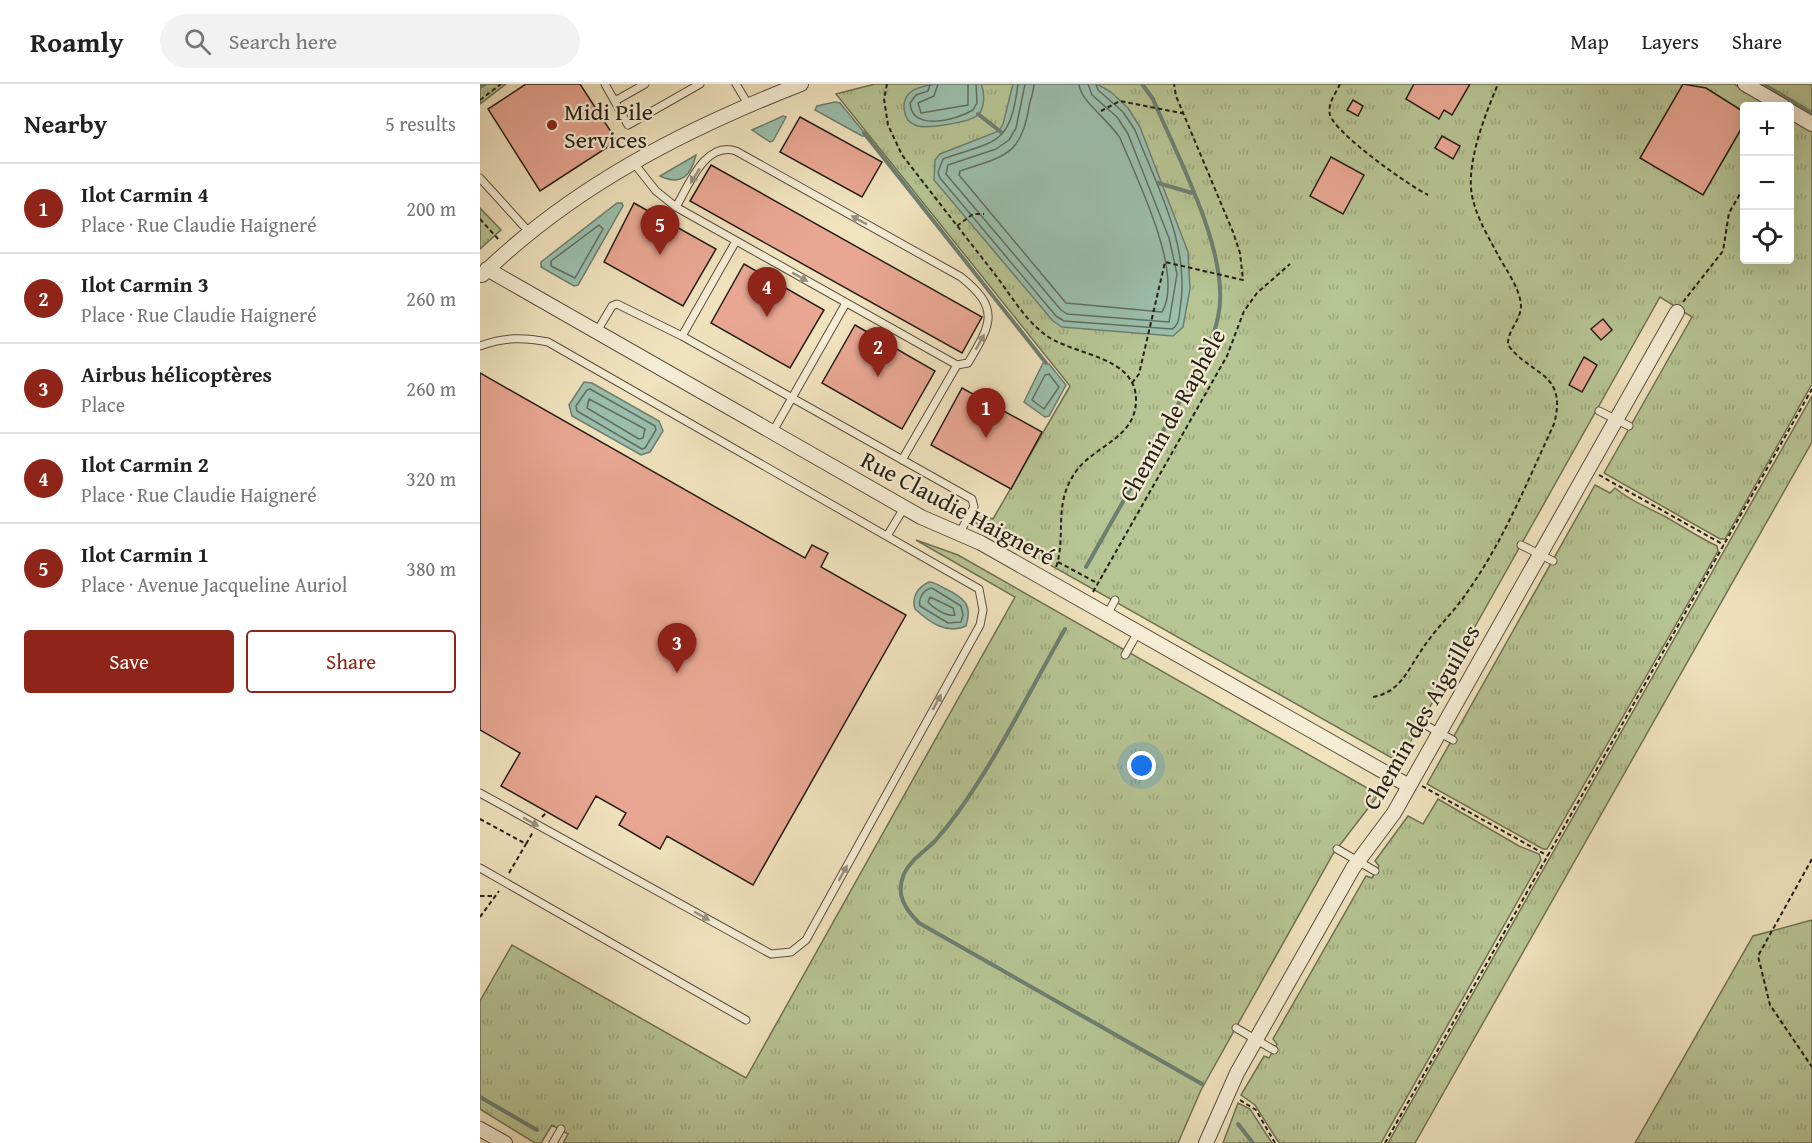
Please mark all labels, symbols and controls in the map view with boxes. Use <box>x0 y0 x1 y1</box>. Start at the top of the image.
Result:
search box <box>160 14 580 68</box>
text: Roamly <box>30 21 124 62</box>
icon: search <box>181 25 214 58</box>
text: Search here <box>229 25 337 57</box>
text: Map <box>1570 26 1609 57</box>
text: Layers <box>1642 26 1699 57</box>
text: Share <box>1732 26 1782 57</box>
place label: Midi Pile Services <box>564 94 653 157</box>
map controls <box>1740 102 1794 264</box>
button: + <box>1740 102 1794 156</box>
text: Nearby <box>24 104 107 143</box>
text: 5 results <box>385 109 456 138</box>
marker: Midi Pile Services <box>545 118 559 132</box>
button: − <box>1740 156 1794 210</box>
one-way arrow <box>689 168 700 184</box>
text: Ilot Carmin 4 <box>81 178 209 210</box>
text: 1 <box>38 194 49 223</box>
text: 200 m <box>406 194 456 223</box>
pin: 5 <box>640 206 680 255</box>
text: Place · Rue Claudie Haigneré <box>81 210 317 239</box>
button: locate <box>1740 210 1794 264</box>
one-way arrow <box>851 214 867 225</box>
text: Ilot Carmin 3 <box>81 268 209 300</box>
pin: 4 <box>748 268 786 317</box>
one-way arrow <box>792 272 809 282</box>
text: 2 <box>38 284 49 313</box>
text: 260 m <box>406 284 456 313</box>
text: Place · Rue Claudie Haigneré <box>81 300 317 329</box>
street label: Chemin de Raphèle <box>1110 322 1234 508</box>
pin: 2 <box>858 328 898 377</box>
one-way arrow <box>975 333 985 350</box>
text: Airbus hélicoptères <box>81 358 272 390</box>
text: 3 <box>38 374 49 403</box>
text: 260 m <box>406 374 456 403</box>
pin: 1 <box>966 388 1006 438</box>
text: Place <box>81 390 125 419</box>
street label: Rue Claudie Haigneré <box>855 442 1061 574</box>
text: Ilot Carmin 2 <box>81 448 209 480</box>
text: 4 <box>38 464 49 493</box>
text: 320 m <box>406 464 456 493</box>
text: Place · Rue Claudie Haigneré <box>81 480 317 509</box>
text: Ilot Carmin 1 <box>81 538 209 570</box>
text: 5 <box>38 554 49 583</box>
text: 380 m <box>406 554 456 583</box>
text: Place · Avenue Jacqueline Auriol <box>81 570 347 599</box>
street label: Chemin des Aiguilles <box>1354 618 1488 816</box>
pin: 3 <box>658 624 696 673</box>
button: Save <box>24 630 234 693</box>
button: Share <box>246 630 456 693</box>
one-way arrow <box>932 694 942 711</box>
your location <box>1127 751 1156 780</box>
one-way arrow <box>523 817 540 827</box>
one-way arrow <box>838 864 848 881</box>
one-way arrow <box>694 911 711 921</box>

